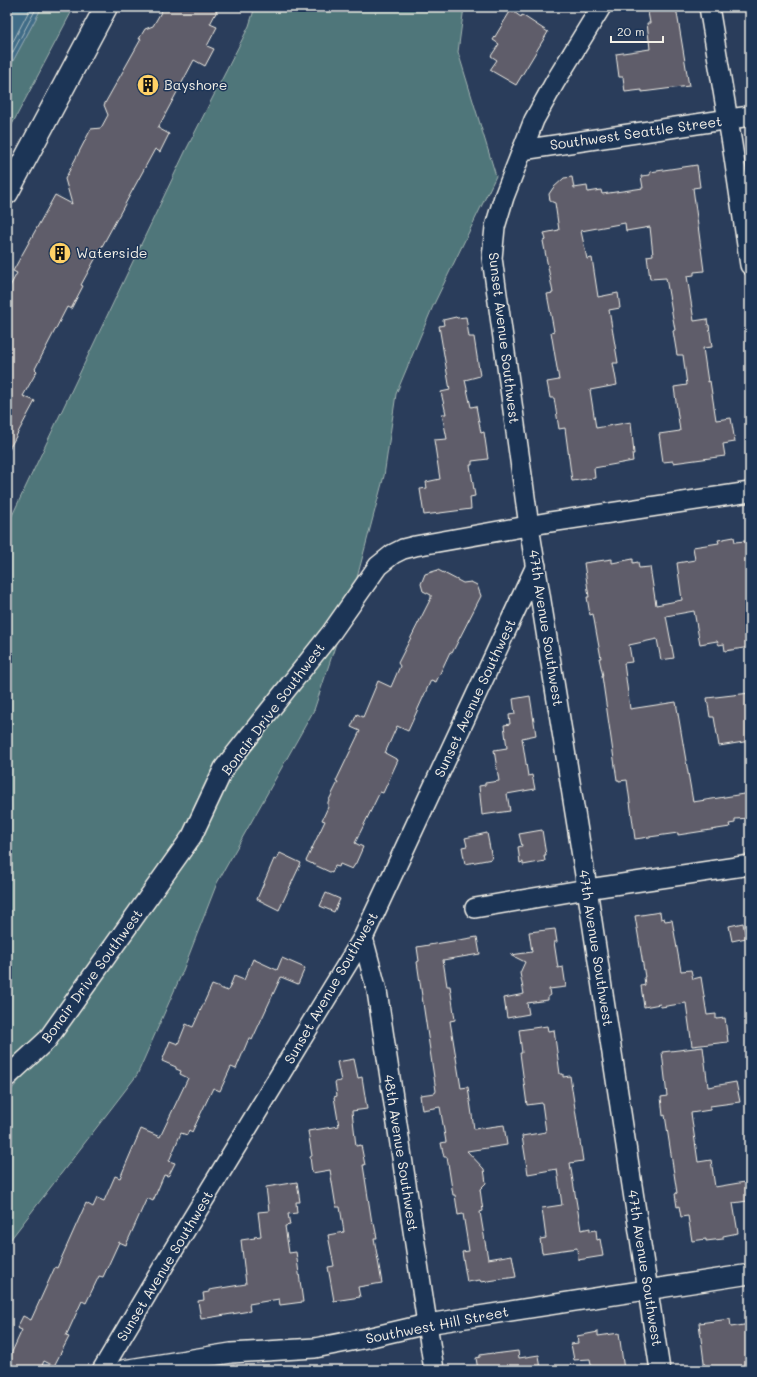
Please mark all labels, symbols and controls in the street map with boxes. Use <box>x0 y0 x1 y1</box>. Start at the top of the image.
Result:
scale bar <box>611 18 663 44</box>
text: 20 m <box>617 23 645 39</box>
building icon: Bayshore <box>135 72 161 98</box>
place label: Bayshore <box>164 75 227 94</box>
street label: Southwest Seattle Street <box>549 111 723 154</box>
building icon: Waterside <box>47 240 73 266</box>
place label: Waterside <box>76 243 148 262</box>
street label: Sunset Avenue Southwest <box>485 251 524 425</box>
street label: 47th Avenue Southwest <box>525 548 568 707</box>
street label: Sunset Avenue Southwest <box>429 616 520 780</box>
street label: Bonair Drive Southwest <box>217 639 329 779</box>
street label: 47th Avenue Southwest <box>575 868 618 1027</box>
street label: Bonair Drive Southwest <box>37 905 147 1046</box>
street label: Sunset Avenue Southwest <box>279 908 382 1067</box>
street label: 48th Avenue Southwest <box>380 1073 423 1233</box>
street label: Sunset Avenue Southwest <box>112 1187 217 1345</box>
street label: 47th Avenue Southwest <box>624 1188 667 1347</box>
street label: Southwest Hill Street <box>364 1301 510 1348</box>

